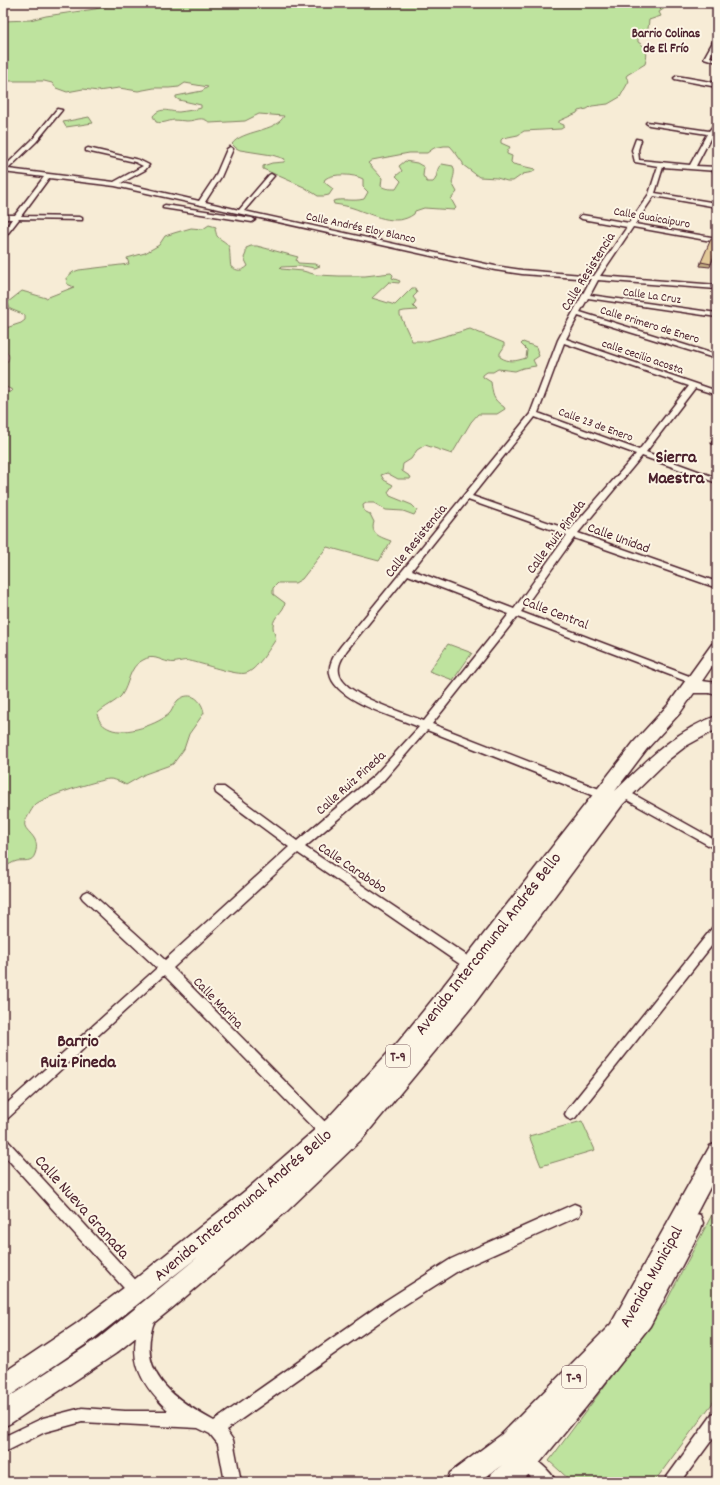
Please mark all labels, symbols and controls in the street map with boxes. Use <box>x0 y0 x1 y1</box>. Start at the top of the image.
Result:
district label: Barrio Colinas de El Frío <box>632 25 701 59</box>
street label: Calle Guaicaipuro <box>612 203 691 234</box>
street label: Calle Andrés Eloy Blanco <box>304 209 417 248</box>
street label: Calle Resistencia <box>557 228 621 315</box>
street label: Calle La Cruz <box>622 284 682 309</box>
street label: Calle Primero de Enero <box>598 302 701 349</box>
street label: calle cecilio acosta <box>599 335 686 379</box>
street label: Calle 23 de Enero <box>556 404 635 447</box>
district label: Sierra Maestra <box>648 446 705 492</box>
street label: Calle Ruiz Pineda <box>522 496 591 578</box>
street label: Calle Resistencia <box>381 500 453 582</box>
street label: Calle Unidad <box>584 518 652 559</box>
street label: Calle Central <box>519 592 592 636</box>
street label: Calle Ruiz Pineda <box>312 746 391 820</box>
street label: Calle Carabobo <box>313 838 390 899</box>
street label: Avenida Intercomunal Andrés Bello <box>410 848 568 1041</box>
street label: Calle Marina <box>188 973 248 1034</box>
district label: Barrio Ruiz Pineda <box>40 1030 116 1076</box>
road number: T-9 <box>386 1045 410 1067</box>
street label: Avenida Intercomunal Andrés Bello <box>150 1124 338 1288</box>
street label: Calle Nueva Granada <box>27 1151 135 1266</box>
street label: Avenida Municipal <box>615 1222 690 1333</box>
road number: T-9 <box>562 1366 586 1388</box>

